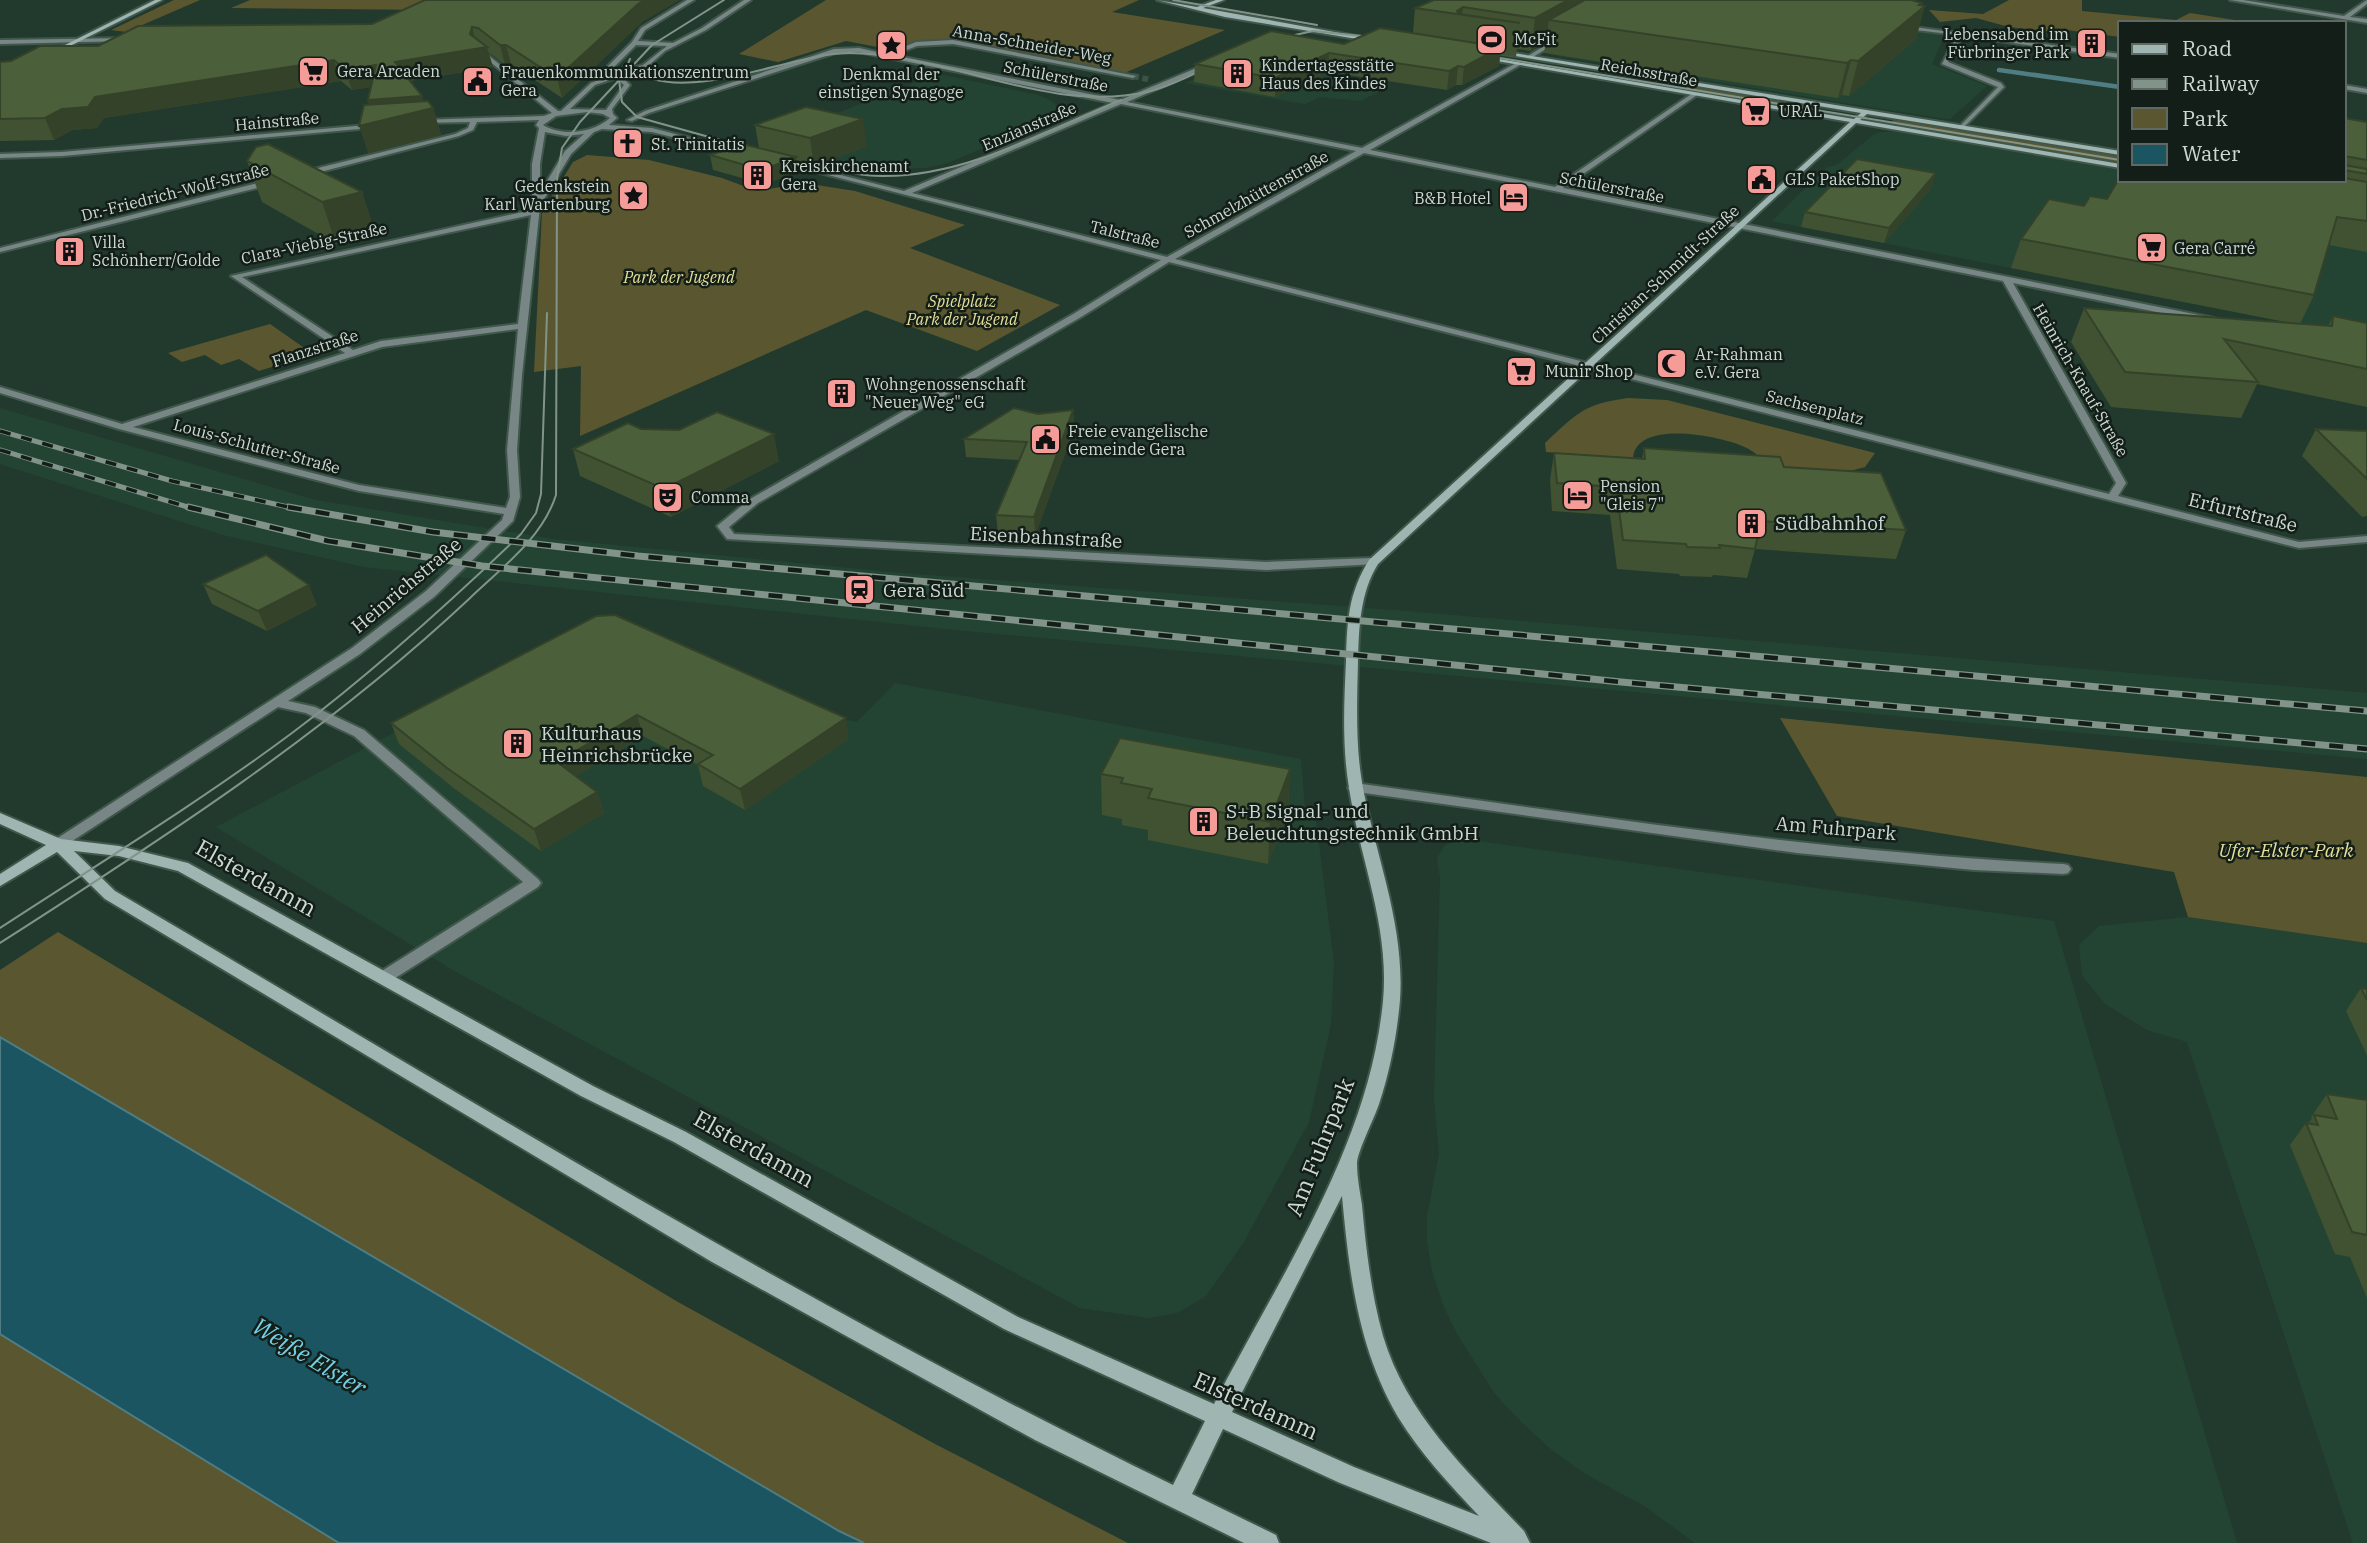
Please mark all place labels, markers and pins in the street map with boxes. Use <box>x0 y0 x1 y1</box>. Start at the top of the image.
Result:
sports icon: McFit <box>1474 22 1508 56</box>
place label: Lebensabend im Fürbringer Park <box>1944 24 2070 62</box>
building icon: Lebensabend im Fürbringer Park <box>2075 26 2109 60</box>
place icon: Denkmal der einstigen Synagoge <box>874 28 908 62</box>
place label: McFit <box>1514 29 1557 49</box>
supermarket icon: Gera Arcaden <box>297 54 331 88</box>
place label: Kindertagesstätte Haus des Kindes <box>1261 55 1394 93</box>
building icon: Kindertagesstätte Haus des Kindes <box>1221 57 1255 91</box>
place label: Gera Arcaden <box>337 61 440 81</box>
place label: Frauenkommunikationszentrum Gera <box>501 62 749 100</box>
public building icon: Frauenkommunikationszentrum Gera <box>461 64 495 98</box>
place label: Denkmal der einstigen Synagoge <box>819 64 964 102</box>
supermarket icon: URAL <box>1739 94 1773 128</box>
place label: URAL <box>1779 101 1822 121</box>
church icon: St. Trinitatis <box>611 127 645 161</box>
place label: St. Trinitatis <box>651 134 745 154</box>
place label: Kreiskirchenamt Gera <box>781 156 909 194</box>
building icon: Kreiskirchenamt Gera <box>741 158 775 192</box>
public building icon: GLS PaketShop <box>1745 162 1779 196</box>
place label: GLS PaketShop <box>1785 169 1900 189</box>
place label: Gedenkstein Karl Wartenburg <box>484 176 610 214</box>
place icon: Gedenkstein Karl Wartenburg <box>616 178 650 212</box>
hotel icon: B&B Hotel <box>1497 181 1531 215</box>
place label: B&B Hotel <box>1414 188 1491 208</box>
supermarket icon: Gera Carré <box>2134 231 2168 265</box>
place label: Villa Schönherr/Golde <box>92 232 220 270</box>
building icon: Villa Schönherr/Golde <box>52 234 86 268</box>
place label: Gera Carré <box>2174 238 2255 258</box>
place label: Ar-Rahman e.V. Gera <box>1695 344 1783 382</box>
mosque icon: Ar-Rahman e.V. Gera <box>1655 346 1689 380</box>
supermarket icon: Munir Shop <box>1505 354 1539 388</box>
place label: Munir Shop <box>1545 361 1633 381</box>
place label: Wohngenossenschaft "Neuer Weg" eG <box>865 374 1026 412</box>
building icon: Wohngenossenschaft "Neuer Weg" eG <box>825 376 859 410</box>
place label: Freie evangelische Gemeinde Gera <box>1068 421 1208 459</box>
public building icon: Freie evangelische Gemeinde Gera <box>1028 423 1062 457</box>
place label: Pension "Gleis 7" <box>1600 476 1664 514</box>
hotel icon: Pension "Gleis 7" <box>1560 478 1594 512</box>
theatre icon: Comma <box>651 480 685 514</box>
place label: Comma <box>691 487 750 507</box>
building icon: Südbahnhof <box>1735 506 1769 540</box>
place label: Südbahnhof <box>1775 511 1886 535</box>
station icon: Gera Süd <box>843 573 877 607</box>
place label: Gera Süd <box>883 578 965 602</box>
place label: Kulturhaus Heinrichsbrücke <box>541 721 692 767</box>
building icon: Kulturhaus Heinrichsbrücke <box>501 727 535 761</box>
place label: S+B Signal- und Beleuchtungstechnik GmbH <box>1226 799 1479 845</box>
building icon: S+B Signal- und Beleuchtungstechnik GmbH <box>1186 805 1220 839</box>

